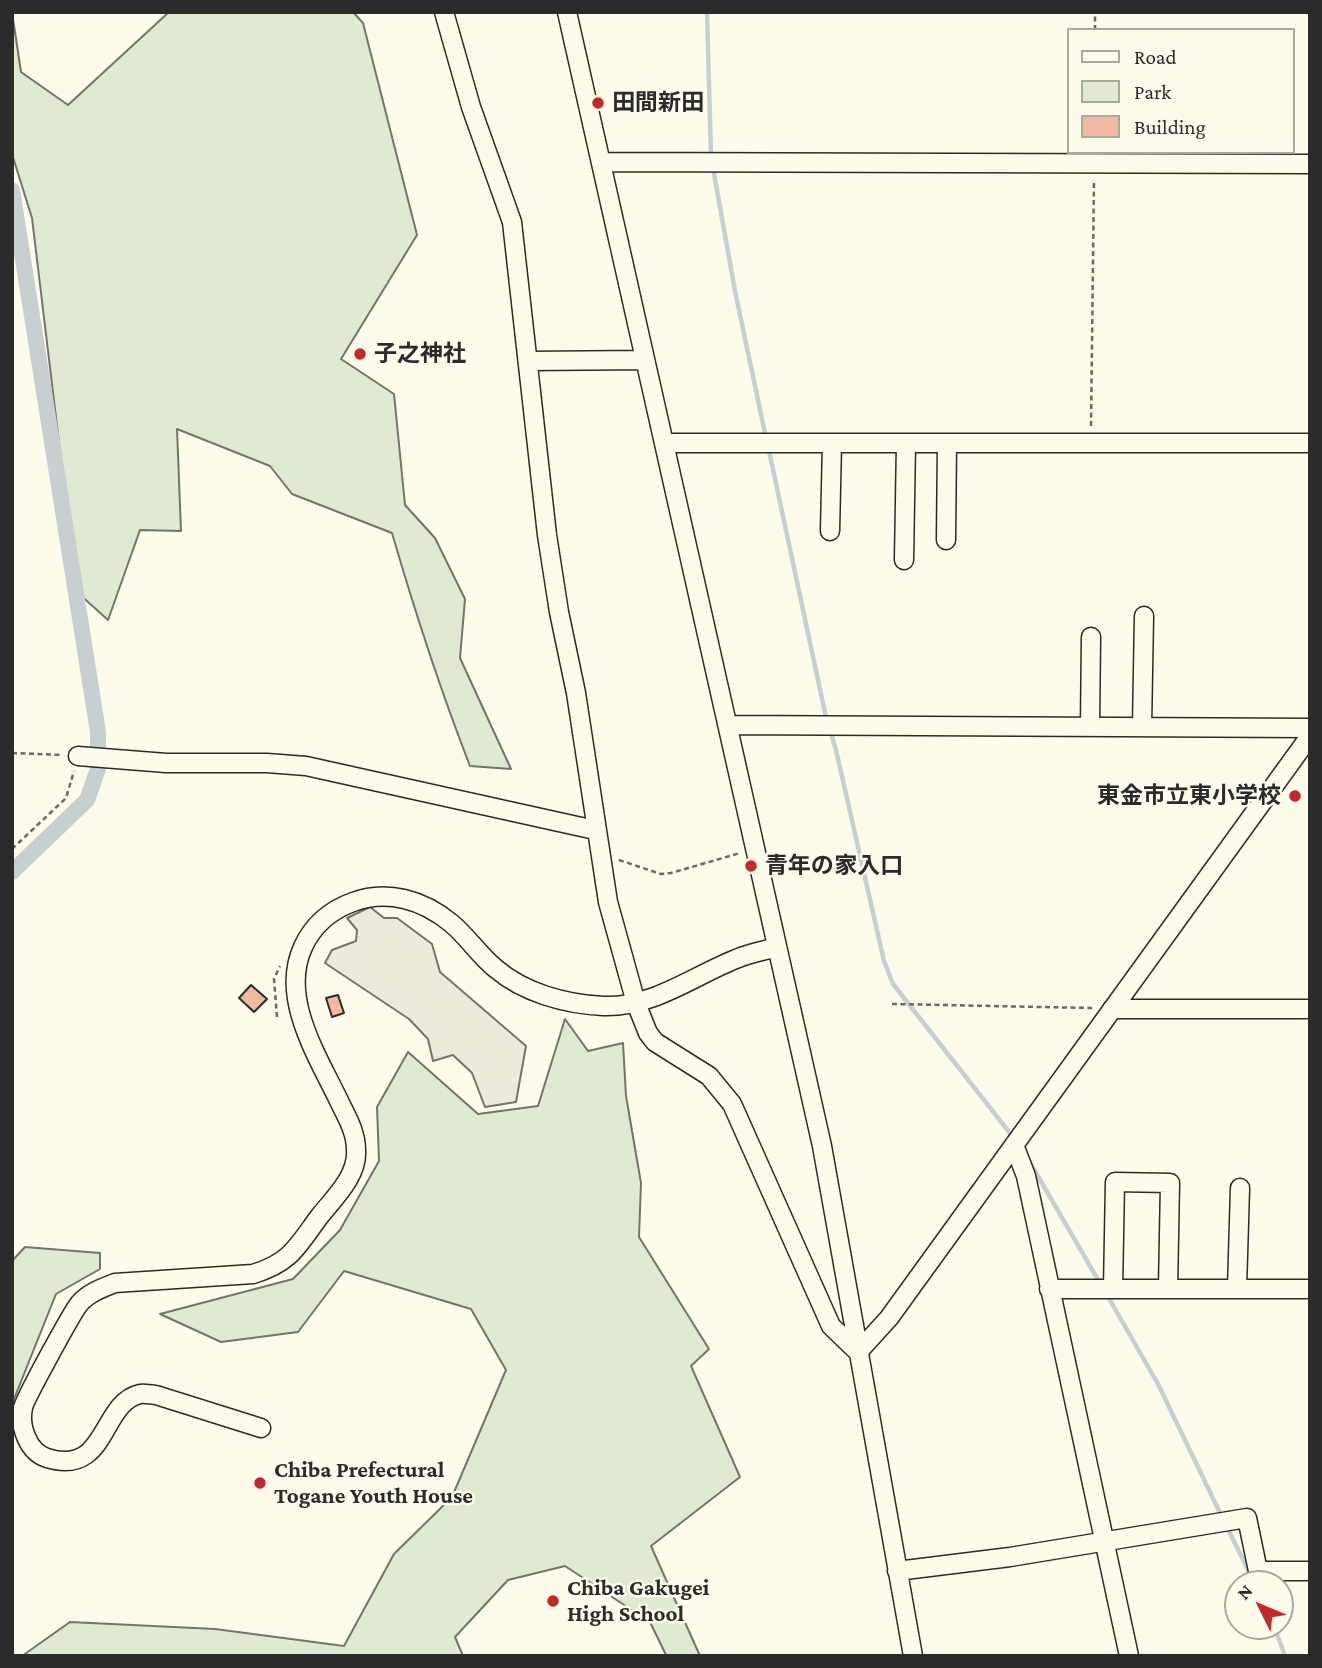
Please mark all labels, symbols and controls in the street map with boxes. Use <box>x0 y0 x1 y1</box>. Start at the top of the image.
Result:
legend <box>1066 28 1294 154</box>
text: Road <box>1134 45 1177 69</box>
text: Park <box>1134 80 1171 104</box>
place label: 田間新田 <box>612 89 704 117</box>
marker: 田間新田 <box>590 95 606 111</box>
text: Building <box>1134 115 1206 139</box>
place label: 子之神社 <box>374 340 466 368</box>
marker: 子之神社 <box>352 346 368 362</box>
place label: 東金市立東小学校 <box>1097 782 1281 810</box>
marker: 東金市立東小学校 <box>1287 788 1303 804</box>
place label: 青年の家入口 <box>765 852 903 880</box>
marker: 青年の家入口 <box>743 858 759 874</box>
place label: Chiba Prefectural Togane Youth House <box>274 1456 473 1510</box>
marker: Chiba Prefectural Togane Youth House <box>252 1475 268 1491</box>
north arrow <box>1224 1570 1294 1640</box>
place label: Chiba Gakugei High School <box>567 1574 709 1628</box>
text: N <box>1233 1580 1257 1604</box>
marker: Chiba Gakugei High School <box>545 1593 561 1609</box>

